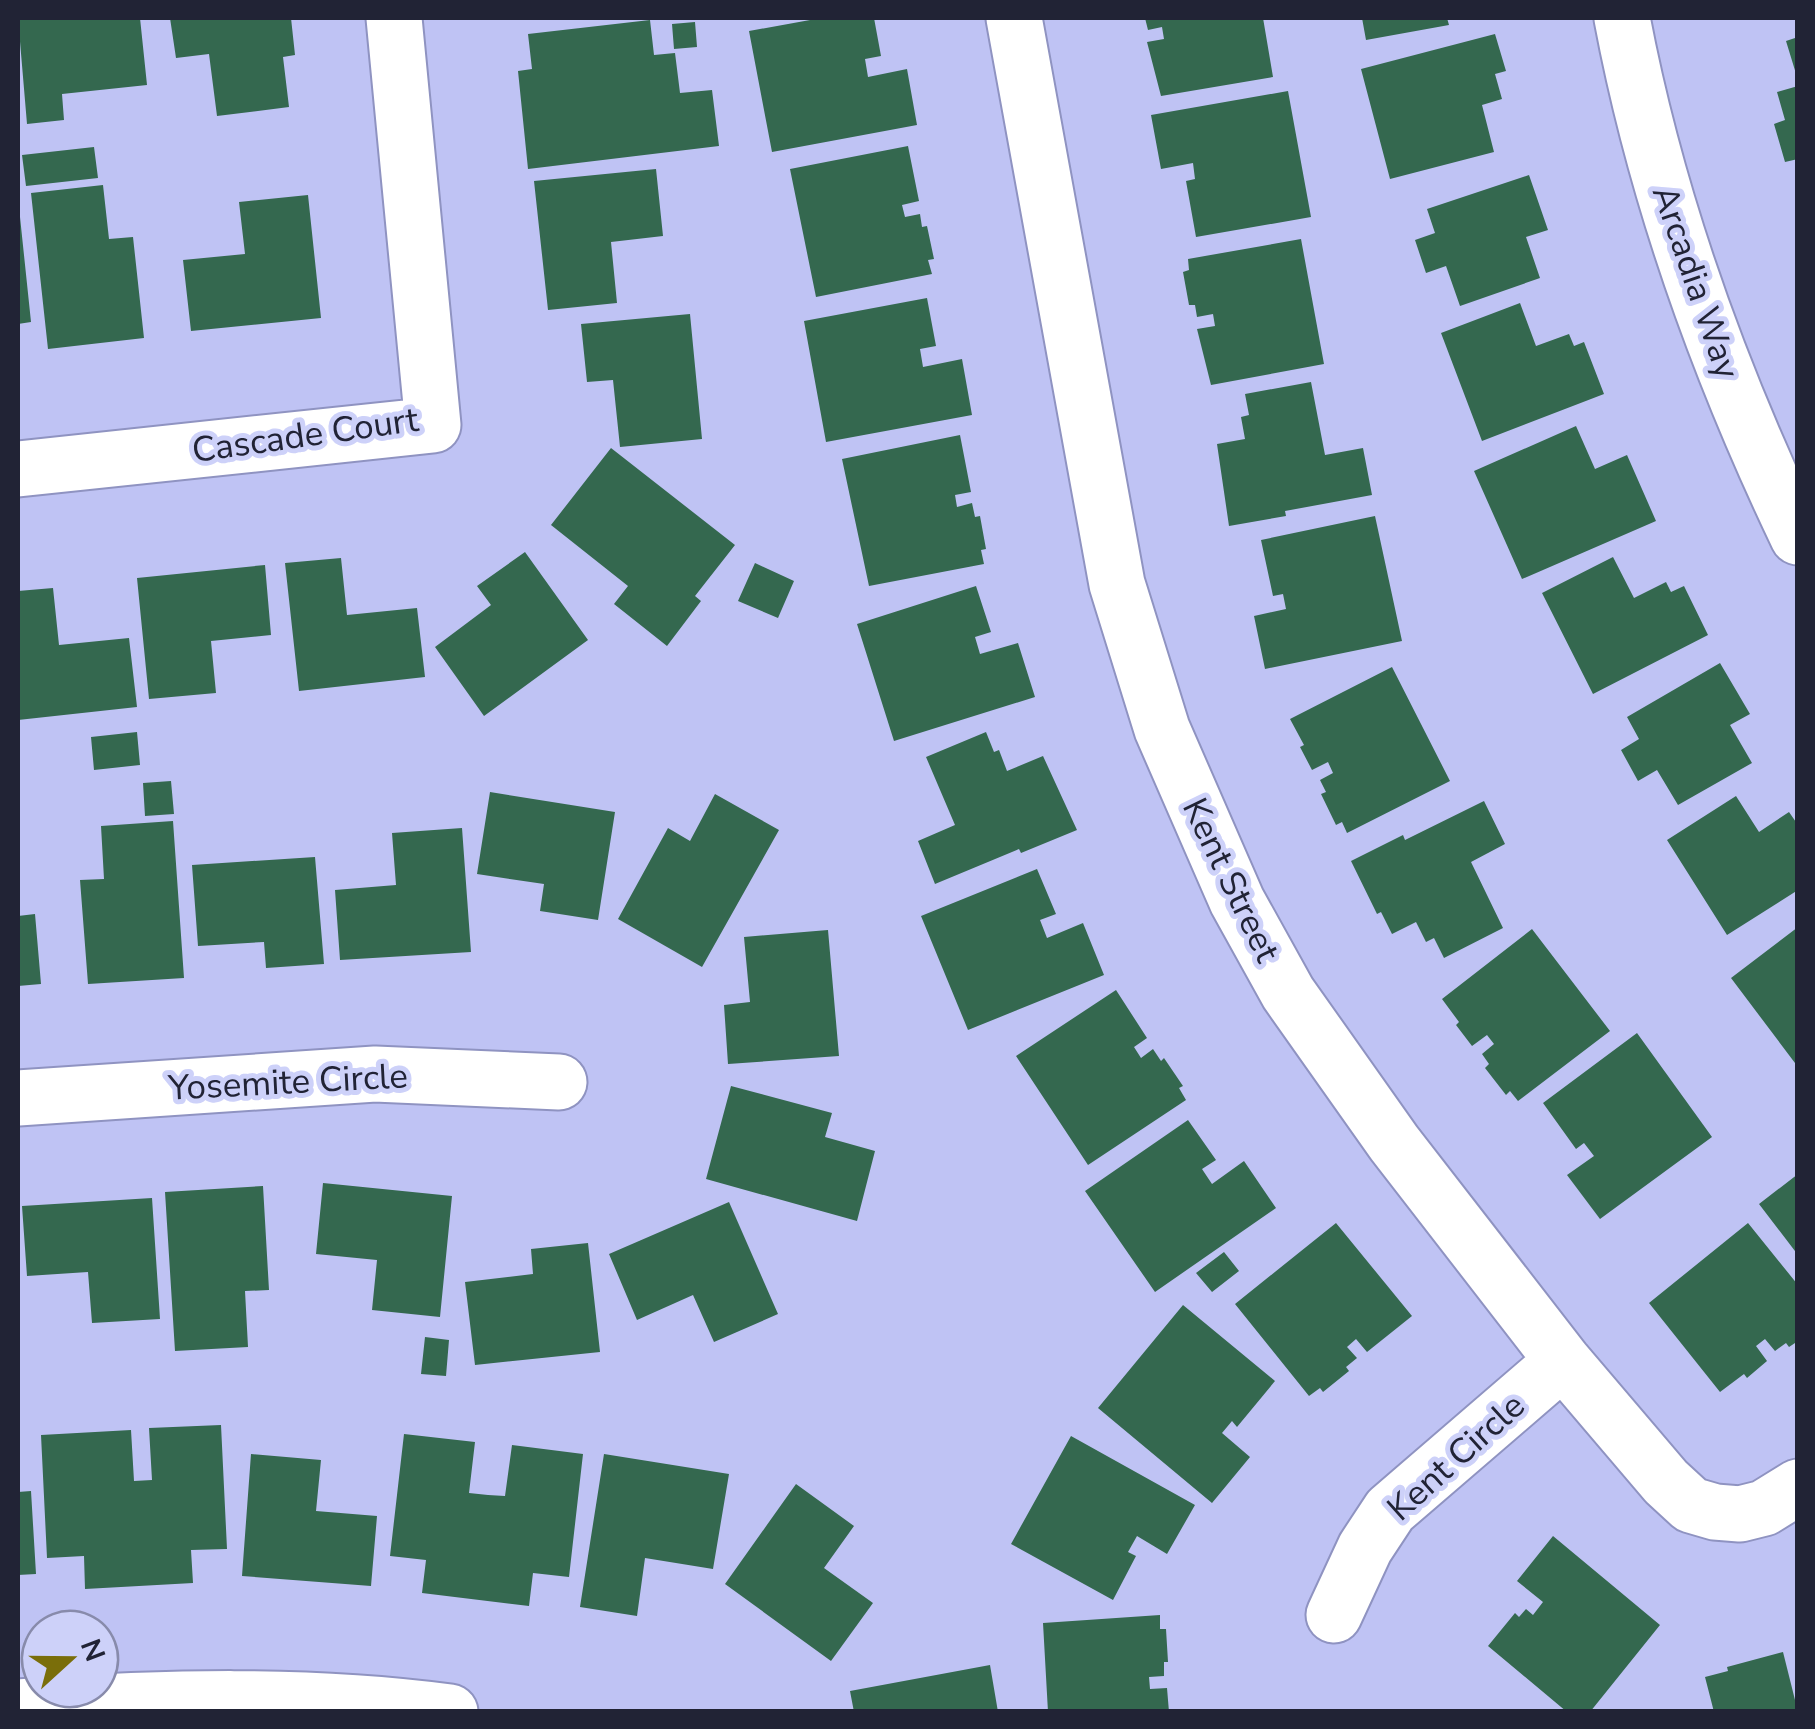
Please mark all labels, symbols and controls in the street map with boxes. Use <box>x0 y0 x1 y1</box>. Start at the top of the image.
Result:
street label: Arcadia Way <box>1641 179 1751 385</box>
street label: Cascade Court <box>189 396 422 474</box>
street label: Kent Street <box>1171 790 1291 970</box>
street label: Yosemite Circle <box>166 1052 409 1112</box>
street label: Kent Circle <box>1377 1383 1535 1531</box>
north arrow <box>20 1609 120 1709</box>
text: N <box>71 1634 114 1667</box>

